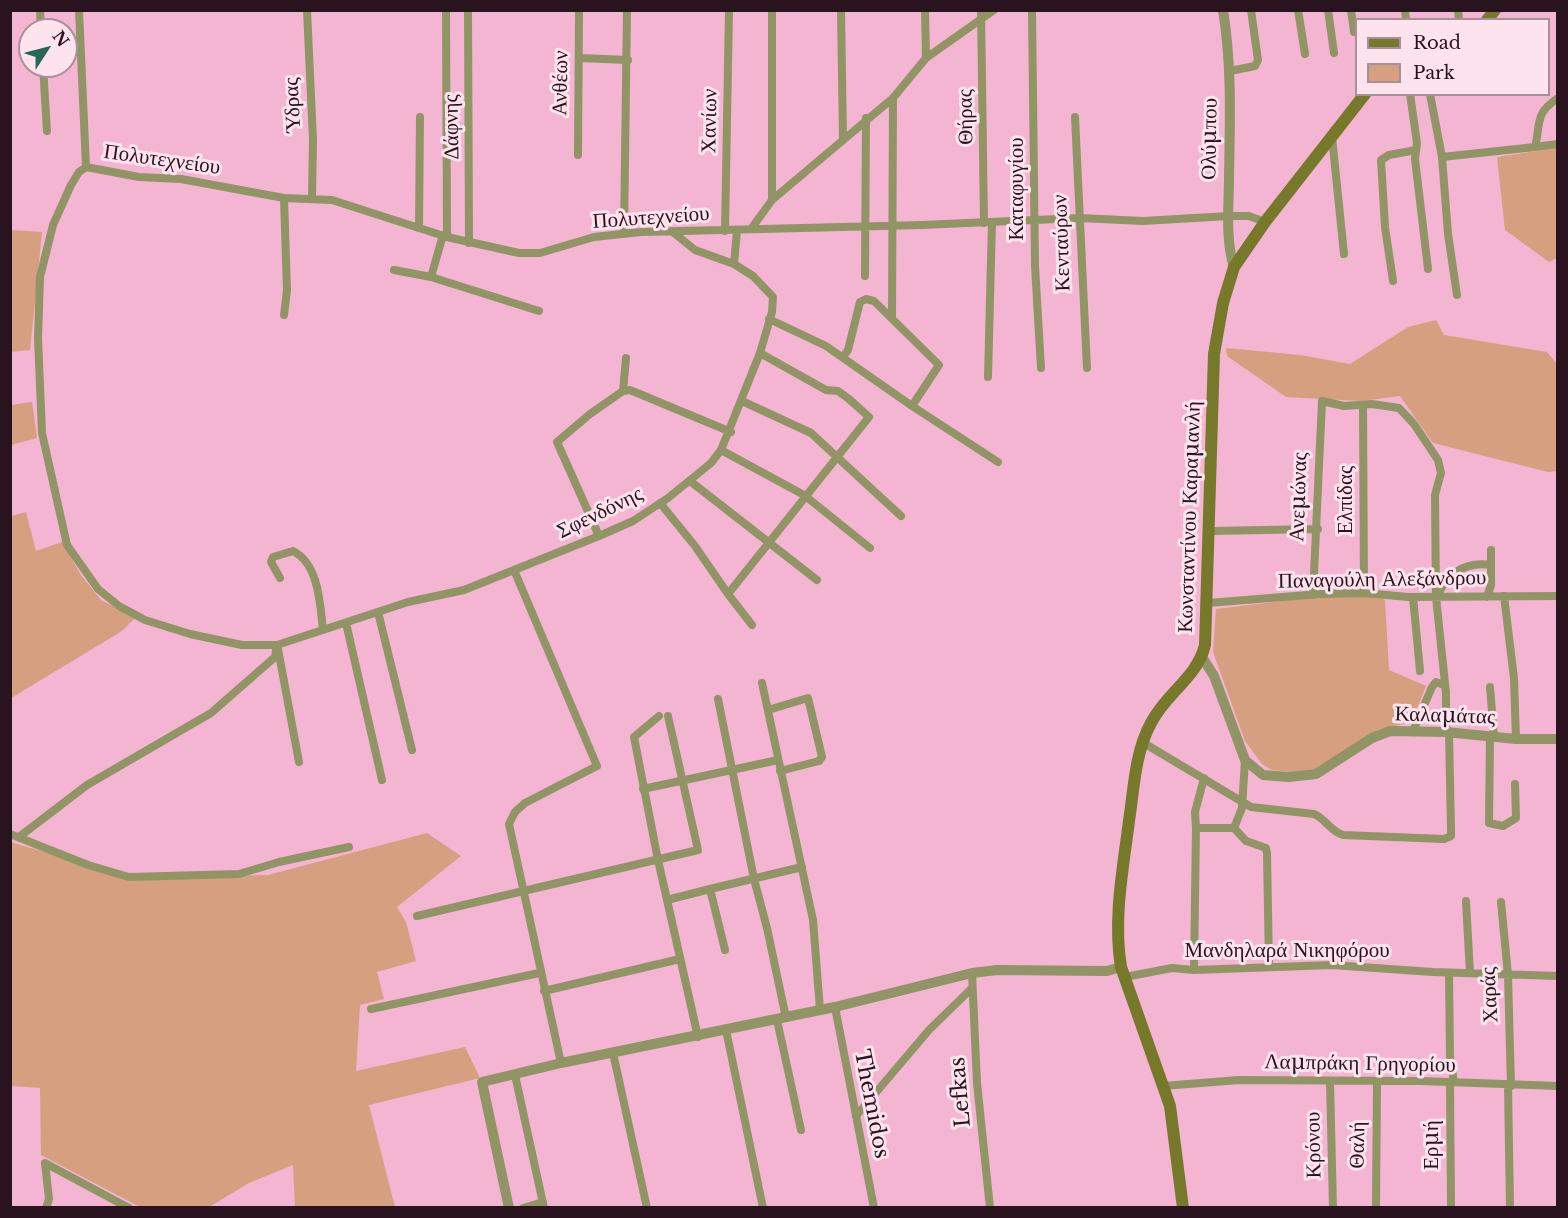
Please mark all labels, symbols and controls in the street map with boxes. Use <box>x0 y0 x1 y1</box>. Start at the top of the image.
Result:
north arrow <box>18 18 78 78</box>
legend <box>1355 18 1550 96</box>
text: N <box>48 27 73 51</box>
text: Road <box>1413 32 1461 54</box>
street label: Ανθέων <box>548 50 574 116</box>
text: Park <box>1413 62 1455 84</box>
street label: Ύδρας <box>279 77 307 133</box>
street label: Χανίων <box>697 88 723 154</box>
street label: Θήρας <box>953 89 979 145</box>
street label: Δάφνης <box>439 94 465 160</box>
street label: Ολύμπου <box>1197 98 1223 180</box>
street label: Καταφυγίου <box>1004 137 1030 241</box>
street label: Πολυτεχνείου <box>102 139 222 181</box>
street label: Κενταύρων <box>1048 194 1076 292</box>
street label: Πολυτεχνείου <box>592 201 710 235</box>
street label: Κωνσταντίνου Καραμανλή <box>1173 401 1207 633</box>
street label: Ανεμώνας <box>1285 452 1313 542</box>
street label: Ελπίδας <box>1333 466 1359 534</box>
street label: Σφενδόνης <box>553 482 647 544</box>
street label: Παναγούλη Αλεξάνδρου <box>1278 566 1486 594</box>
street label: Καλαμάτας <box>1394 702 1496 730</box>
street label: Μανδηλαρά Νικηφόρου <box>1184 938 1390 964</box>
street label: Χαράς <box>1476 966 1504 1024</box>
street label: Themidos <box>848 1047 894 1161</box>
street label: Λαμπράκη Γρηγορίου <box>1264 1050 1456 1078</box>
street label: Lefkas <box>945 1056 977 1128</box>
street label: Κρόνου <box>1301 1112 1327 1178</box>
street label: Ερμή <box>1419 1120 1445 1170</box>
street label: Θαλή <box>1345 1121 1371 1169</box>

